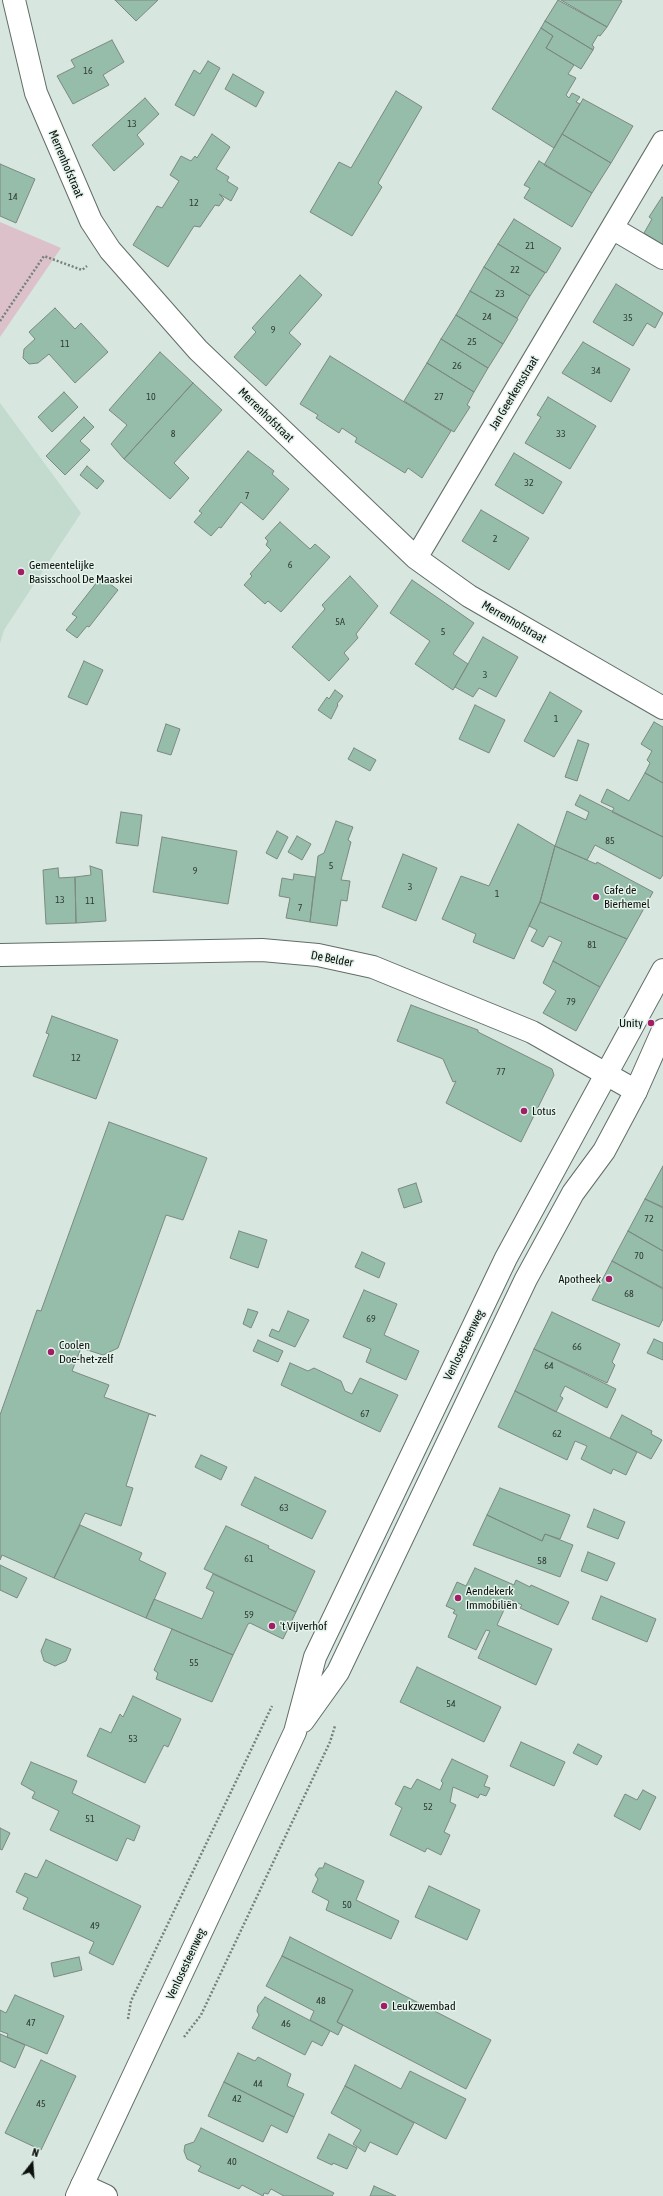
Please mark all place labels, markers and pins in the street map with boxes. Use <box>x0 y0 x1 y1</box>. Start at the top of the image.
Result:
place label: Gemeentelijke Basisschool De Maaskei <box>29 558 133 586</box>
marker: Gemeentelijke Basisschool De Maaskei <box>16 567 26 577</box>
place label: Cafe de Bierhemel <box>604 883 650 911</box>
marker: Cafe de Bierhemel <box>591 892 601 902</box>
place label: Unity <box>619 1016 643 1030</box>
marker: Unity <box>646 1018 656 1028</box>
place label: Lotus <box>532 1104 556 1118</box>
marker: Lotus <box>519 1106 529 1116</box>
place label: Apotheek <box>558 1272 601 1286</box>
marker: Apotheek <box>604 1274 614 1284</box>
place label: Coolen Doe-het-zelf <box>59 1338 114 1366</box>
marker: Coolen Doe-het-zelf <box>46 1347 56 1357</box>
place label: Aendekerk Immobiliën <box>466 1584 518 1612</box>
marker: Aendekerk Immobiliën <box>453 1593 463 1603</box>
place label: 't Vijverhof <box>280 1619 327 1633</box>
marker: 't Vijverhof <box>267 1621 277 1631</box>
place label: Leukzwembad <box>392 1999 456 2013</box>
marker: Leukzwembad <box>379 2001 389 2011</box>

